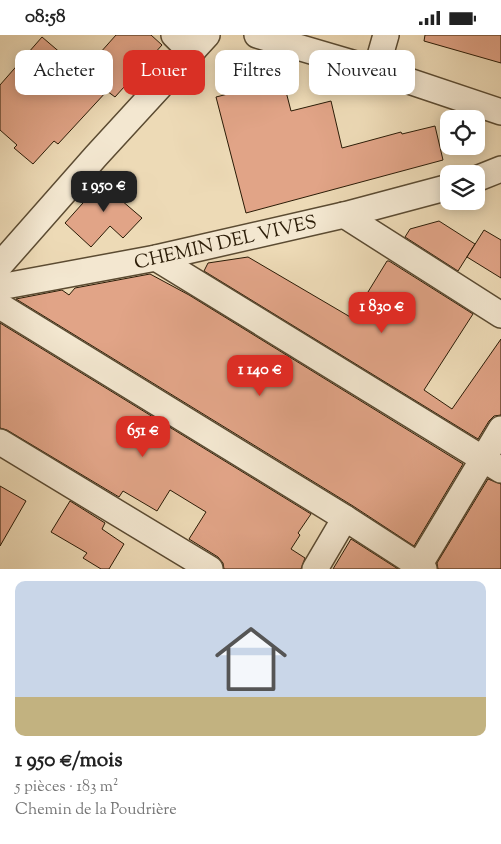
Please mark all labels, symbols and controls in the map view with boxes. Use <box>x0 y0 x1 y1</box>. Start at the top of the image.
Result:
text: 08:58 <box>25 4 66 31</box>
chip: Acheter <box>15 50 113 95</box>
chip: Louer <box>123 50 205 95</box>
chip: Filtres <box>215 50 299 95</box>
chip: Nouveau <box>309 50 415 95</box>
map controls <box>440 110 485 210</box>
button: locate <box>440 110 485 155</box>
button: layers <box>440 165 485 210</box>
pin: 1 950 € <box>58 171 150 213</box>
text: 1 950 € <box>82 175 126 198</box>
street label: CHEMIN DEL VIVES <box>132 209 319 278</box>
pin: 1 830 € <box>336 291 428 334</box>
text: 1 830 € <box>360 296 404 319</box>
pin: 1 140 € <box>214 355 306 397</box>
text: 1 140 € <box>238 359 282 382</box>
pin: 651 € <box>108 415 178 458</box>
text: 651 € <box>127 420 159 443</box>
icon: home <box>206 614 296 704</box>
text: 1 950 €/mois <box>15 746 122 776</box>
text: 5 pièces · 183 m² <box>15 776 118 799</box>
text: Chemin de la Poudrière <box>15 799 177 822</box>

